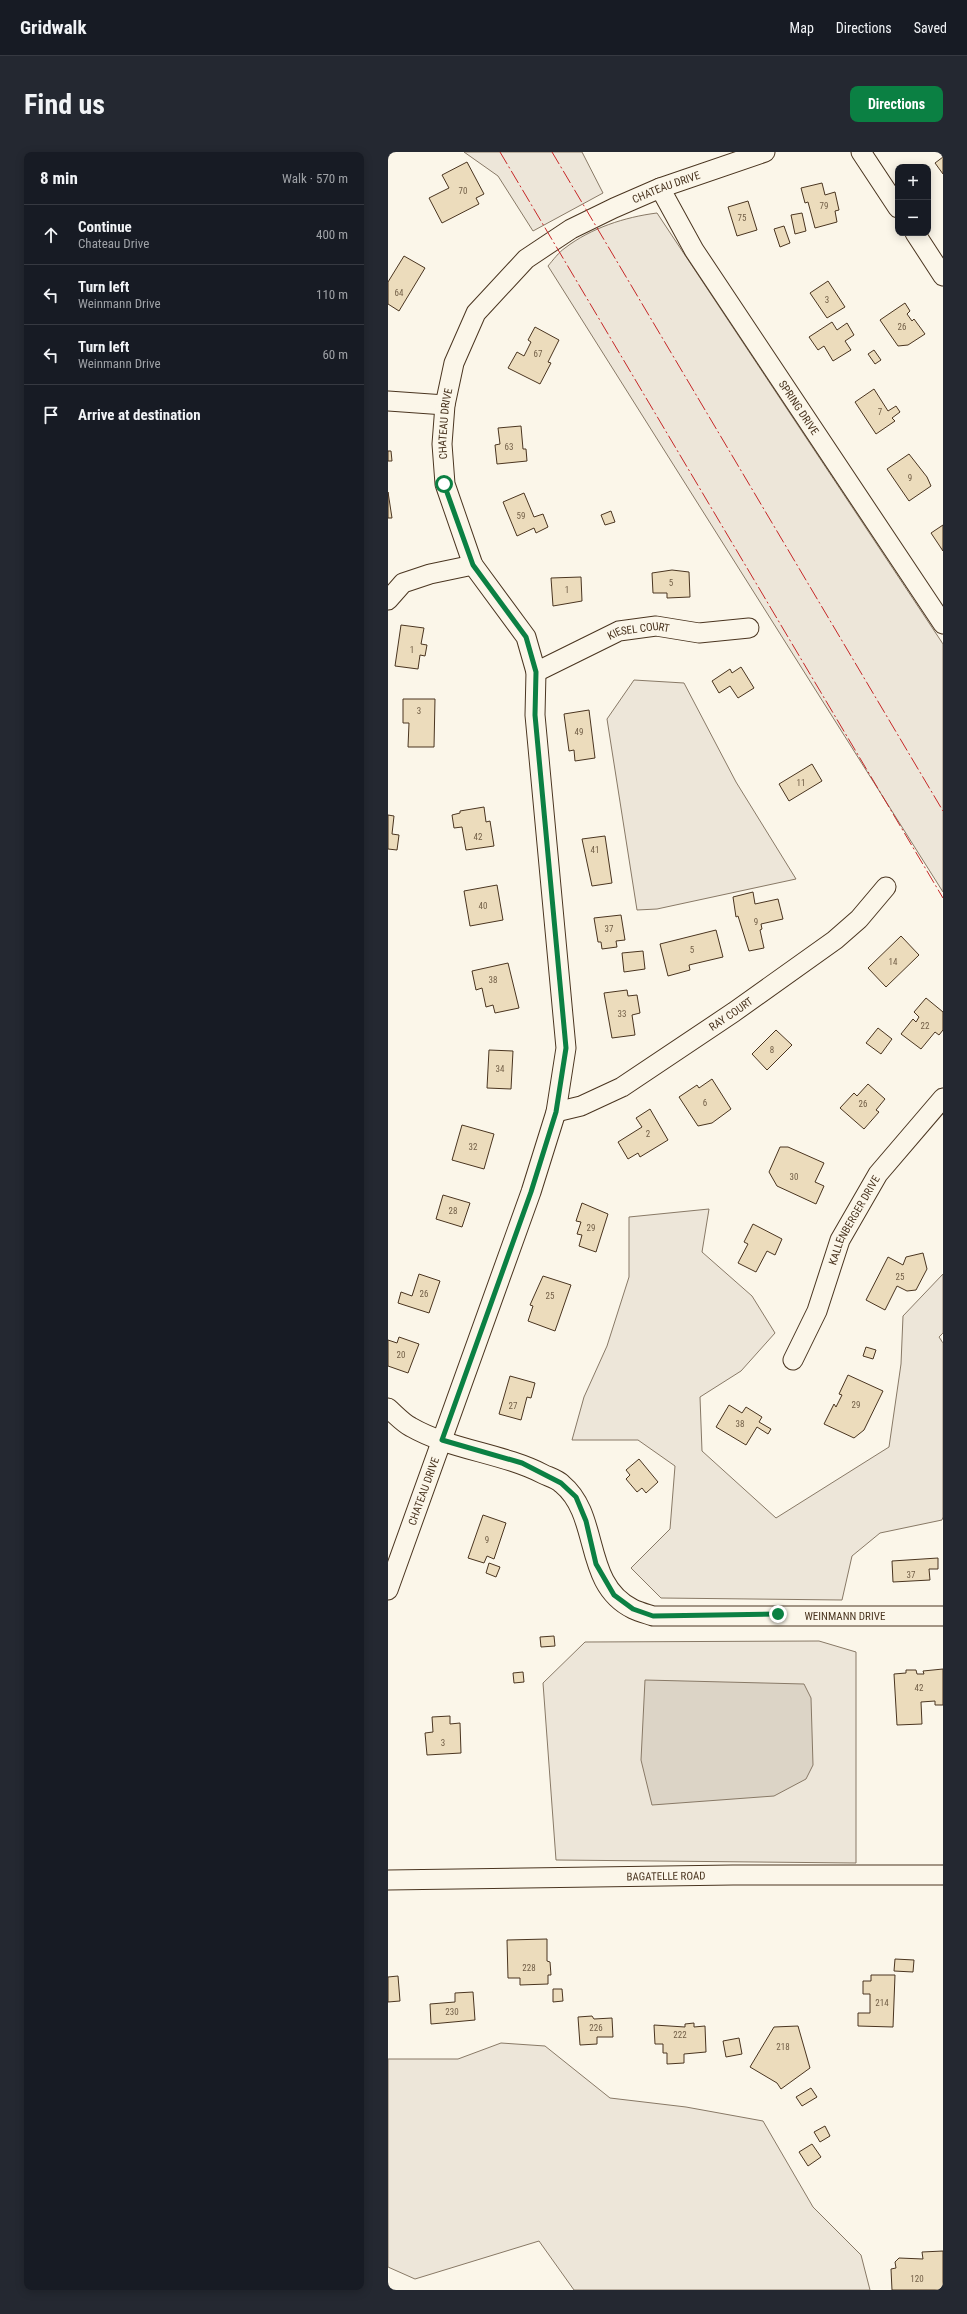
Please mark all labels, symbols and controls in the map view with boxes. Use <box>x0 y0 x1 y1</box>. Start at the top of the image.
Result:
text: Gridwalk <box>20 16 86 39</box>
text: Map <box>790 20 814 36</box>
text: Directions <box>836 20 892 36</box>
text: Saved <box>914 20 947 36</box>
button: Directions <box>850 86 943 122</box>
text: Find us <box>24 88 105 121</box>
map controls <box>895 164 931 236</box>
button: + <box>895 164 931 200</box>
text: 8 min <box>40 168 78 188</box>
street label: CHATEAU DRIVE <box>630 169 702 206</box>
text: Walk · 570 m <box>282 171 348 186</box>
house number: 70 <box>459 186 467 196</box>
button: − <box>895 200 931 236</box>
house number: 79 <box>820 201 828 211</box>
house number: 75 <box>738 213 747 223</box>
text: Continue <box>78 218 132 236</box>
icon: ahead <box>40 224 62 246</box>
text: 400 m <box>316 227 348 242</box>
text: Chateau Drive <box>78 236 149 251</box>
text: Turn left <box>78 278 129 296</box>
icon: left <box>40 284 62 306</box>
text: 110 m <box>316 287 348 302</box>
house number: 64 <box>395 288 404 298</box>
house number: 3 <box>825 295 829 305</box>
text: Weinmann Drive <box>78 296 161 311</box>
house number: 26 <box>898 322 906 332</box>
text: Turn left <box>78 338 129 356</box>
icon: left <box>40 344 62 366</box>
text: 60 m <box>322 347 348 362</box>
house number: 67 <box>534 349 543 359</box>
text: Weinmann Drive <box>78 356 161 371</box>
street label: SPRING DRIVE <box>776 378 822 438</box>
street label: CHATEAU DRIVE <box>436 387 456 460</box>
icon: arrive <box>40 404 62 426</box>
text: Arrive at destination <box>78 406 201 424</box>
house number: 7 <box>878 407 883 417</box>
house number: 63 <box>505 442 513 452</box>
house number: 9 <box>908 473 912 483</box>
route start <box>435 475 453 493</box>
house number: 59 <box>517 511 525 521</box>
house number: 5 <box>669 578 674 588</box>
house number: 1 <box>565 585 569 595</box>
street label: KIESEL COURT <box>605 620 671 643</box>
house number: 1 <box>410 645 414 655</box>
house number: 3 <box>417 706 421 716</box>
house number: 49 <box>575 727 583 737</box>
house number: 11 <box>797 778 805 788</box>
house number: 42 <box>474 832 483 842</box>
house number: 41 <box>591 845 599 855</box>
house number: 40 <box>479 901 487 911</box>
house number: 9 <box>754 917 758 927</box>
house number: 37 <box>605 924 614 934</box>
house number: 5 <box>690 945 695 955</box>
house number: 14 <box>889 957 898 967</box>
house number: 38 <box>489 975 497 985</box>
street label: RAY COURT <box>707 995 756 1034</box>
house number: 33 <box>618 1009 626 1019</box>
house number: 22 <box>921 1021 930 1031</box>
house number: 8 <box>770 1045 774 1055</box>
house number: 34 <box>496 1064 505 1074</box>
house number: 6 <box>703 1098 707 1108</box>
house number: 26 <box>859 1099 867 1109</box>
house number: 2 <box>646 1129 651 1139</box>
house number: 32 <box>469 1142 478 1152</box>
house number: 30 <box>790 1172 798 1182</box>
street label: KALLENBERGER DRIVE <box>826 1173 883 1267</box>
house number: 28 <box>449 1206 457 1216</box>
house number: 29 <box>587 1223 595 1233</box>
house number: 25 <box>896 1272 905 1282</box>
house number: 26 <box>420 1289 428 1299</box>
house number: 25 <box>546 1291 555 1301</box>
house number: 20 <box>397 1350 405 1360</box>
house number: 29 <box>852 1400 860 1410</box>
house number: 27 <box>509 1401 518 1411</box>
house number: 38 <box>736 1419 744 1429</box>
street label: CHATEAU DRIVE <box>406 1455 442 1527</box>
house number: 9 <box>485 1535 489 1545</box>
house number: 37 <box>907 1570 916 1580</box>
route end <box>769 1605 787 1623</box>
street label: WEINMANN DRIVE <box>804 1610 886 1623</box>
house number: 42 <box>915 1683 924 1693</box>
house number: 3 <box>441 1738 445 1748</box>
street label: BAGATELLE ROAD <box>626 1869 706 1884</box>
house number: 228 <box>522 1963 536 1973</box>
house number: 214 <box>875 1998 889 2008</box>
house number: 230 <box>445 2007 459 2017</box>
house number: 226 <box>589 2023 603 2033</box>
house number: 222 <box>673 2030 687 2040</box>
house number: 218 <box>776 2042 790 2052</box>
house number: 120 <box>910 2274 924 2284</box>

